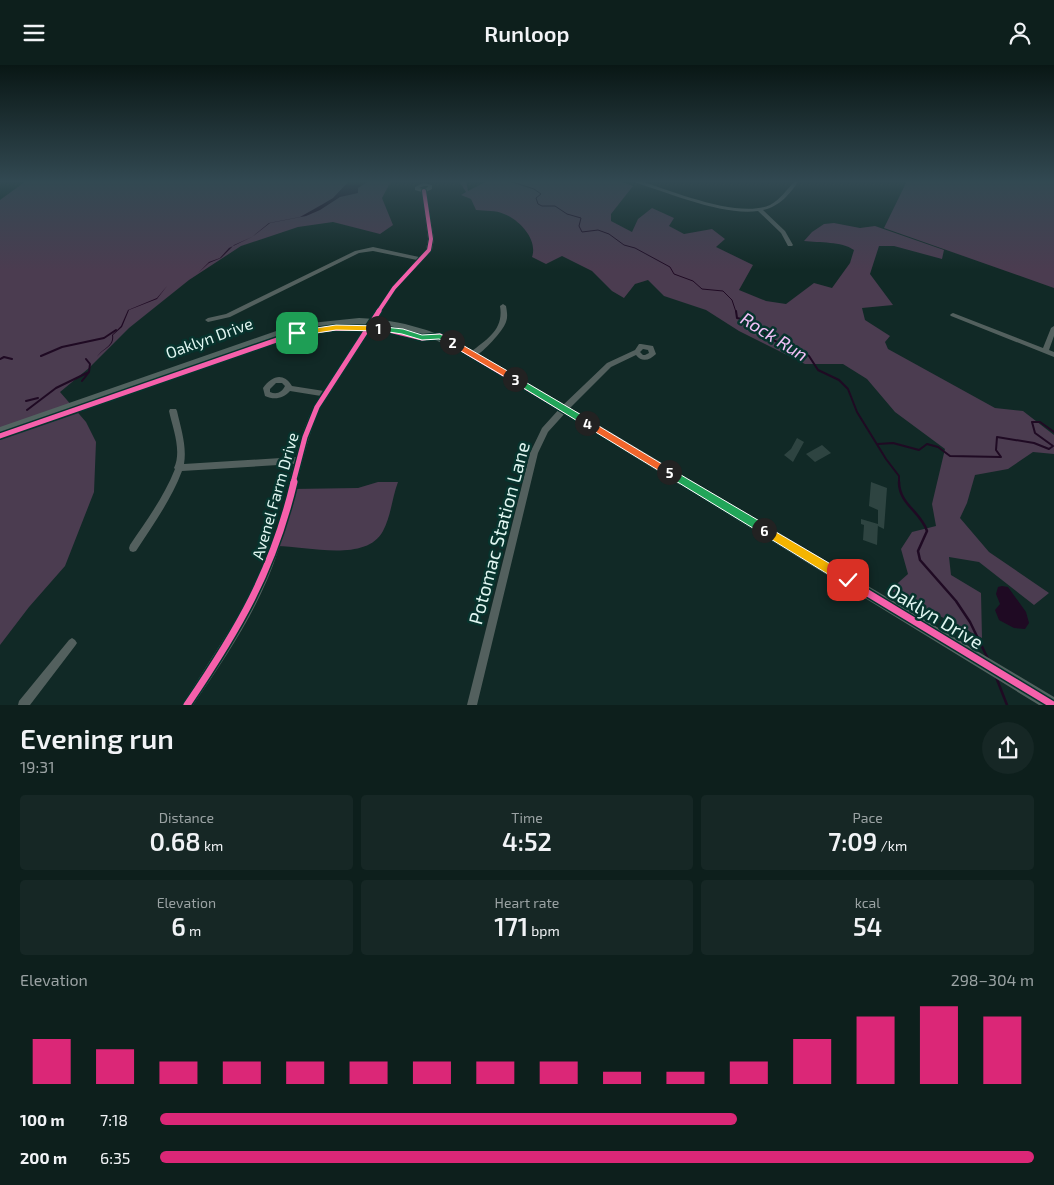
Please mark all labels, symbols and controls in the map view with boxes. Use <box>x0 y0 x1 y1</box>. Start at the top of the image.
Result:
icon: menu <box>20 19 48 47</box>
icon: person <box>1006 19 1034 47</box>
text: Runloop <box>484 20 570 46</box>
water label: Rock Run <box>737 307 812 365</box>
pin <box>276 312 318 354</box>
street label: Oaklyn Drive <box>163 313 255 362</box>
pin: 1 <box>366 315 390 341</box>
icon: arrive <box>283 319 311 347</box>
text: 1 <box>375 320 382 337</box>
pin: 2 <box>440 329 464 355</box>
text: 2 <box>448 334 457 351</box>
pin: 3 <box>502 367 528 391</box>
text: 3 <box>512 371 519 388</box>
pin: 4 <box>574 411 600 435</box>
text: 4 <box>583 415 592 432</box>
street label: Avenel Farm Drive <box>247 430 302 562</box>
street label: Potomac Station Lane <box>463 439 534 627</box>
pin: 5 <box>656 459 682 485</box>
text: 5 <box>666 464 673 481</box>
pin: 6 <box>752 517 776 543</box>
text: 6 <box>760 522 769 539</box>
pin <box>827 559 869 601</box>
icon: check <box>834 566 862 594</box>
street label: Oaklyn Drive <box>883 578 988 653</box>
text: Evening run <box>20 721 174 755</box>
button: share <box>982 722 1034 774</box>
text: 19:31 <box>20 757 55 776</box>
text: Distance <box>159 809 214 826</box>
text: Time <box>511 809 543 826</box>
text: Pace <box>853 809 883 826</box>
text: 0.68 <box>149 826 201 856</box>
text: 4:52 <box>502 826 552 856</box>
text: 7:09 <box>828 826 877 856</box>
text: km <box>201 837 223 854</box>
text: /km <box>877 837 907 854</box>
text: Elevation <box>157 894 216 911</box>
text: Heart rate <box>495 894 559 911</box>
text: kcal <box>855 894 880 911</box>
text: 6 <box>171 911 186 941</box>
text: 171 <box>494 911 528 941</box>
text: 54 <box>853 911 882 941</box>
text: m <box>186 922 201 939</box>
text: bpm <box>528 922 560 939</box>
text: Elevation <box>20 970 88 989</box>
text: 298–304 m <box>951 970 1034 989</box>
text: 100 m <box>20 1110 65 1129</box>
text: 7:18 <box>100 1110 128 1129</box>
text: 200 m <box>20 1148 67 1167</box>
text: 6:35 <box>100 1148 130 1167</box>

